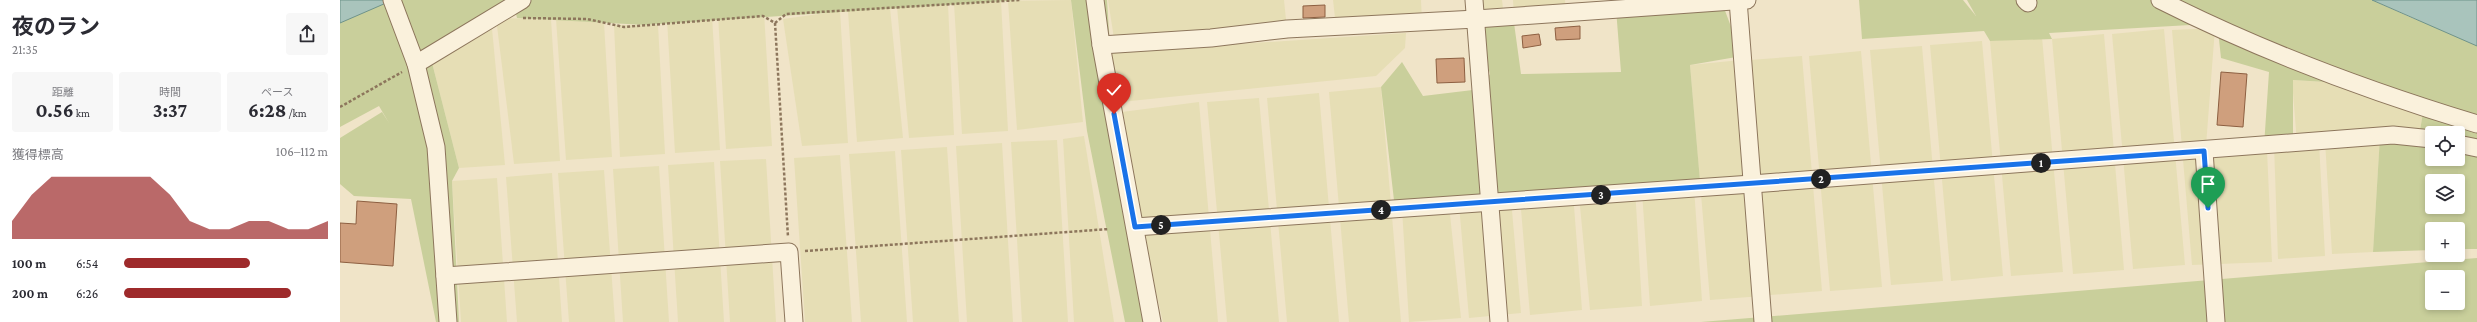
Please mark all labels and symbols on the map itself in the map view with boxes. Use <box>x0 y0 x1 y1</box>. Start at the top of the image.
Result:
pin <box>1097 73 1131 114</box>
pin: 1 <box>2031 153 2051 173</box>
pin <box>2191 167 2225 208</box>
pin: 2 <box>1811 169 1831 189</box>
pin: 3 <box>1591 185 1611 205</box>
pin: 4 <box>1371 200 1391 220</box>
pin: 5 <box>1151 215 1171 235</box>

